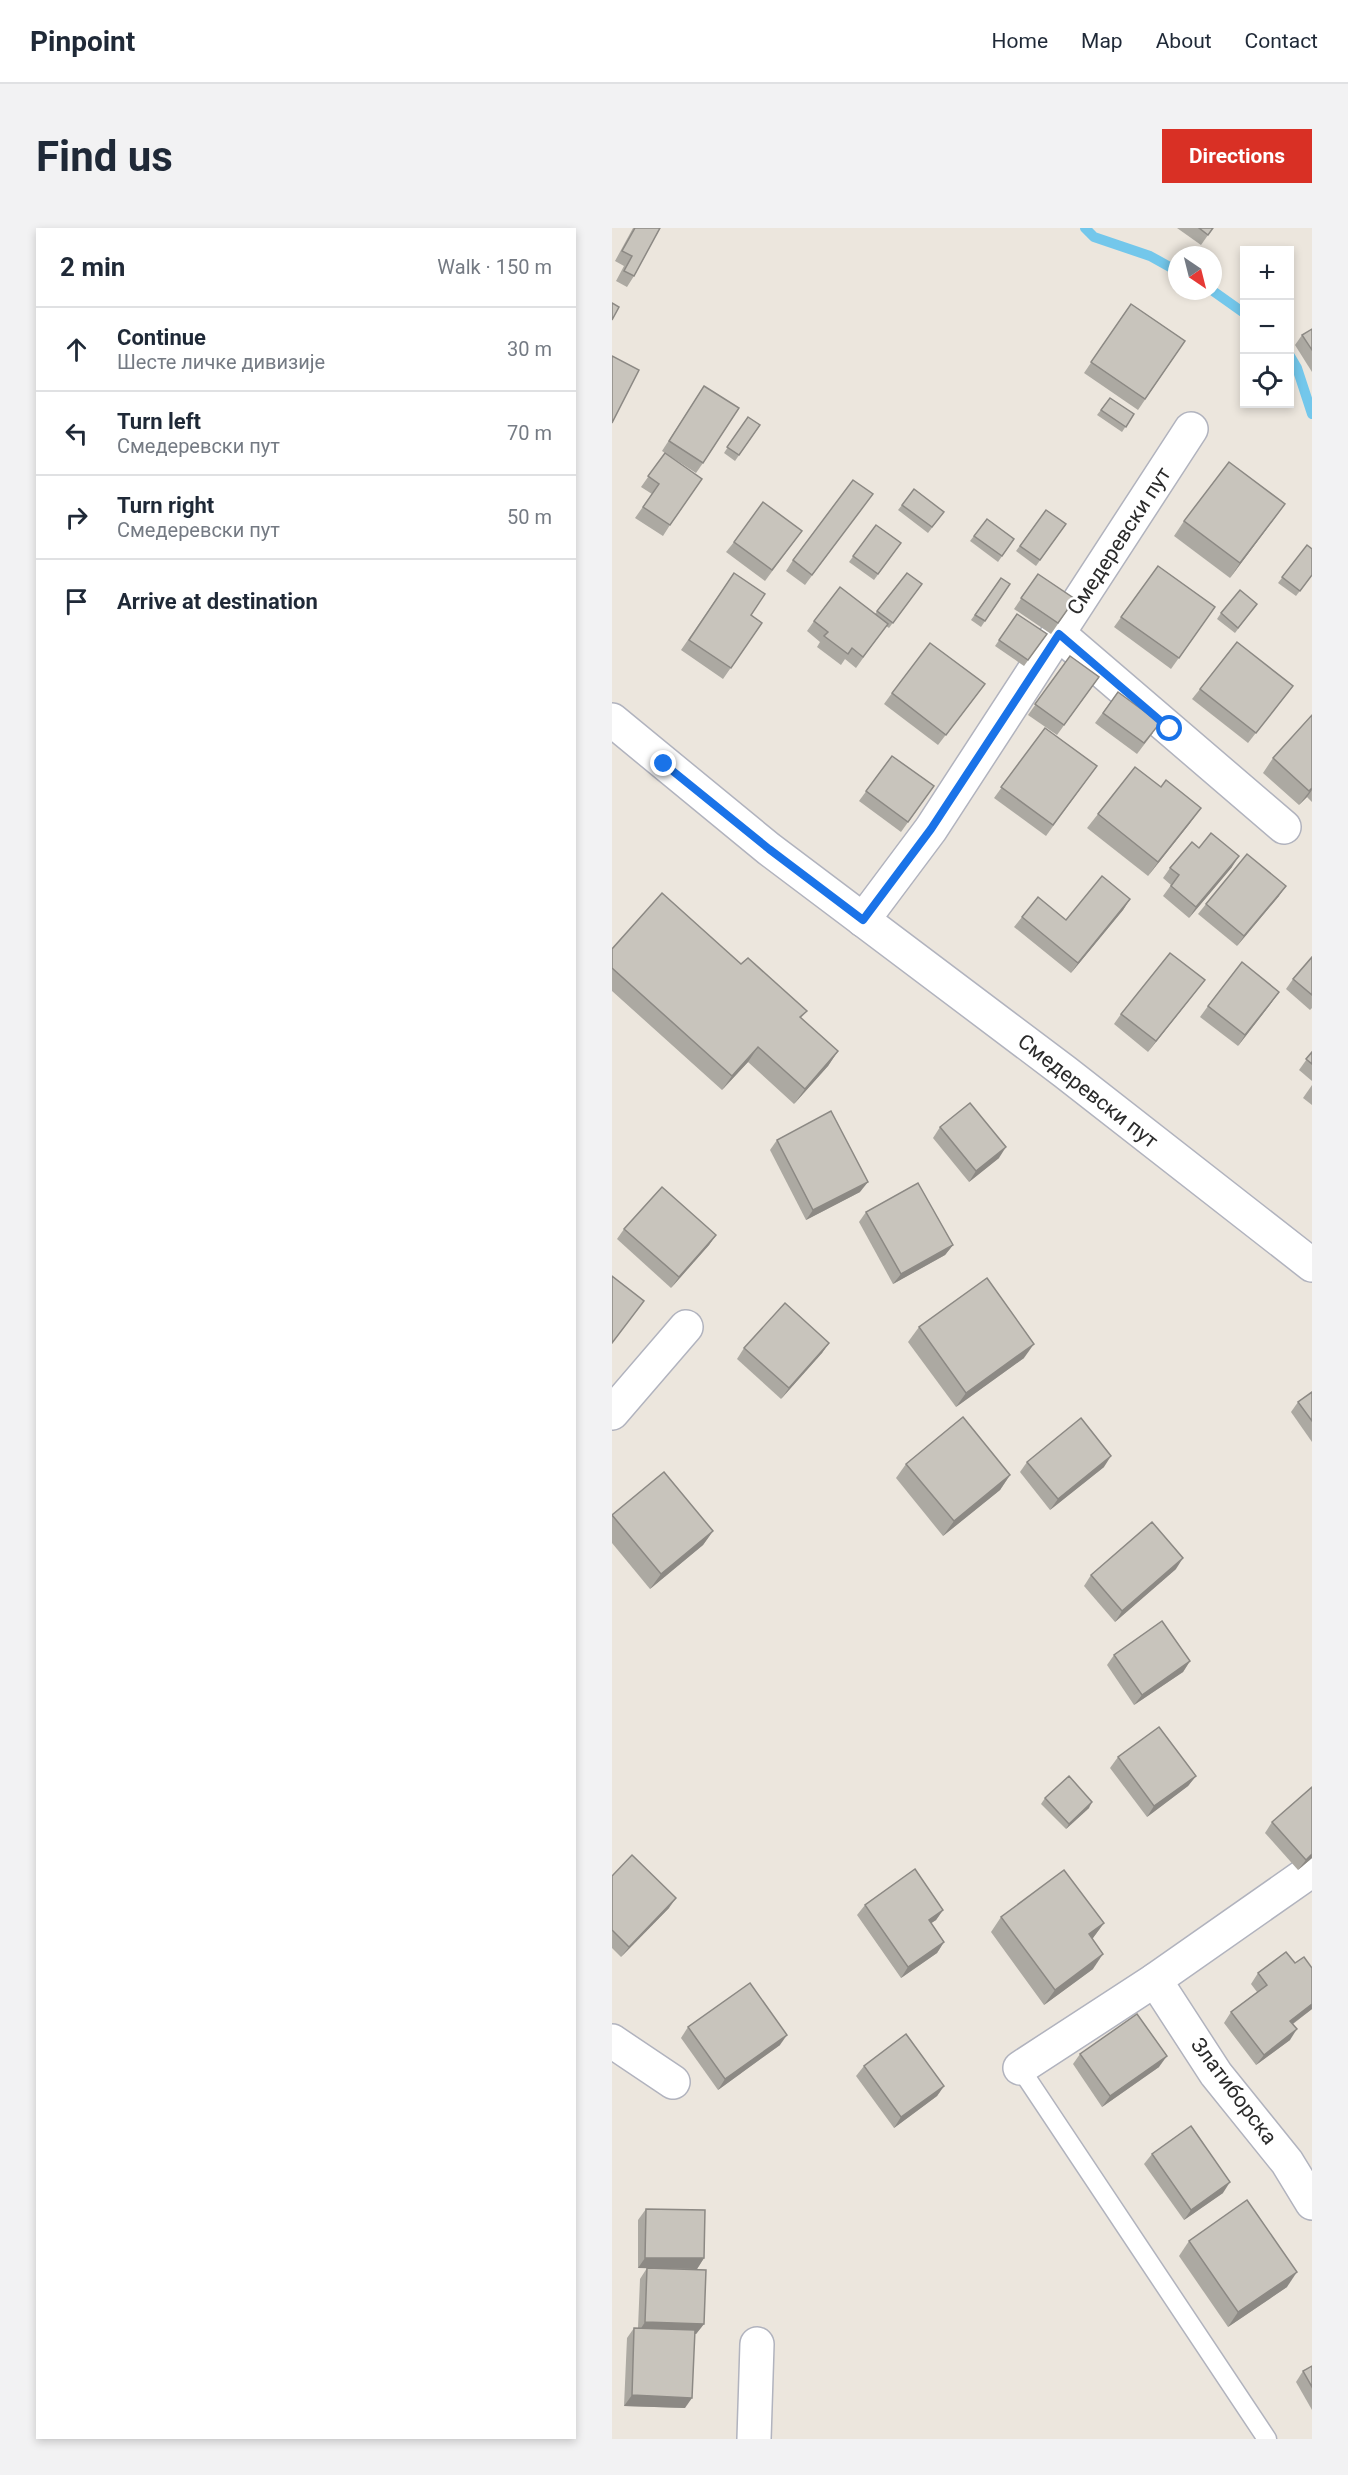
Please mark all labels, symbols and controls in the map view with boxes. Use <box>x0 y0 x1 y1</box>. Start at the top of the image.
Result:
text: Pinpoint <box>30 25 135 58</box>
text: Home <box>992 29 1048 53</box>
text: Map <box>1081 29 1123 53</box>
text: About <box>1156 29 1212 53</box>
text: Contact <box>1245 29 1318 53</box>
button: Directions <box>1162 129 1312 183</box>
text: Find us <box>36 132 173 181</box>
north arrow <box>1168 246 1222 300</box>
map controls <box>1240 246 1294 408</box>
button: + <box>1240 246 1294 300</box>
text: 2 min <box>60 252 125 282</box>
text: Walk · 150 m <box>437 255 552 279</box>
button: − <box>1240 300 1294 354</box>
text: Continue <box>117 325 206 350</box>
icon: ahead <box>60 333 93 366</box>
text: 30 m <box>507 337 552 361</box>
text: Шесте личке дивизије <box>117 350 325 374</box>
button: locate <box>1240 354 1294 408</box>
text: Turn left <box>117 409 201 434</box>
icon: left <box>60 417 93 450</box>
text: 70 m <box>507 421 552 445</box>
text: Смедеревски пут <box>117 434 280 458</box>
street label: Смедеревски пут <box>1062 463 1176 619</box>
text: Turn right <box>117 493 214 518</box>
icon: right <box>60 501 93 534</box>
text: 50 m <box>507 505 552 529</box>
text: Смедеревски пут <box>117 518 280 542</box>
icon: arrive <box>60 585 93 618</box>
text: Arrive at destination <box>117 589 318 614</box>
route start <box>1156 715 1182 741</box>
route end <box>650 750 676 776</box>
street label: Смедеревски пут <box>1013 1029 1163 1153</box>
street label: Златиборска <box>1186 2033 1282 2149</box>

